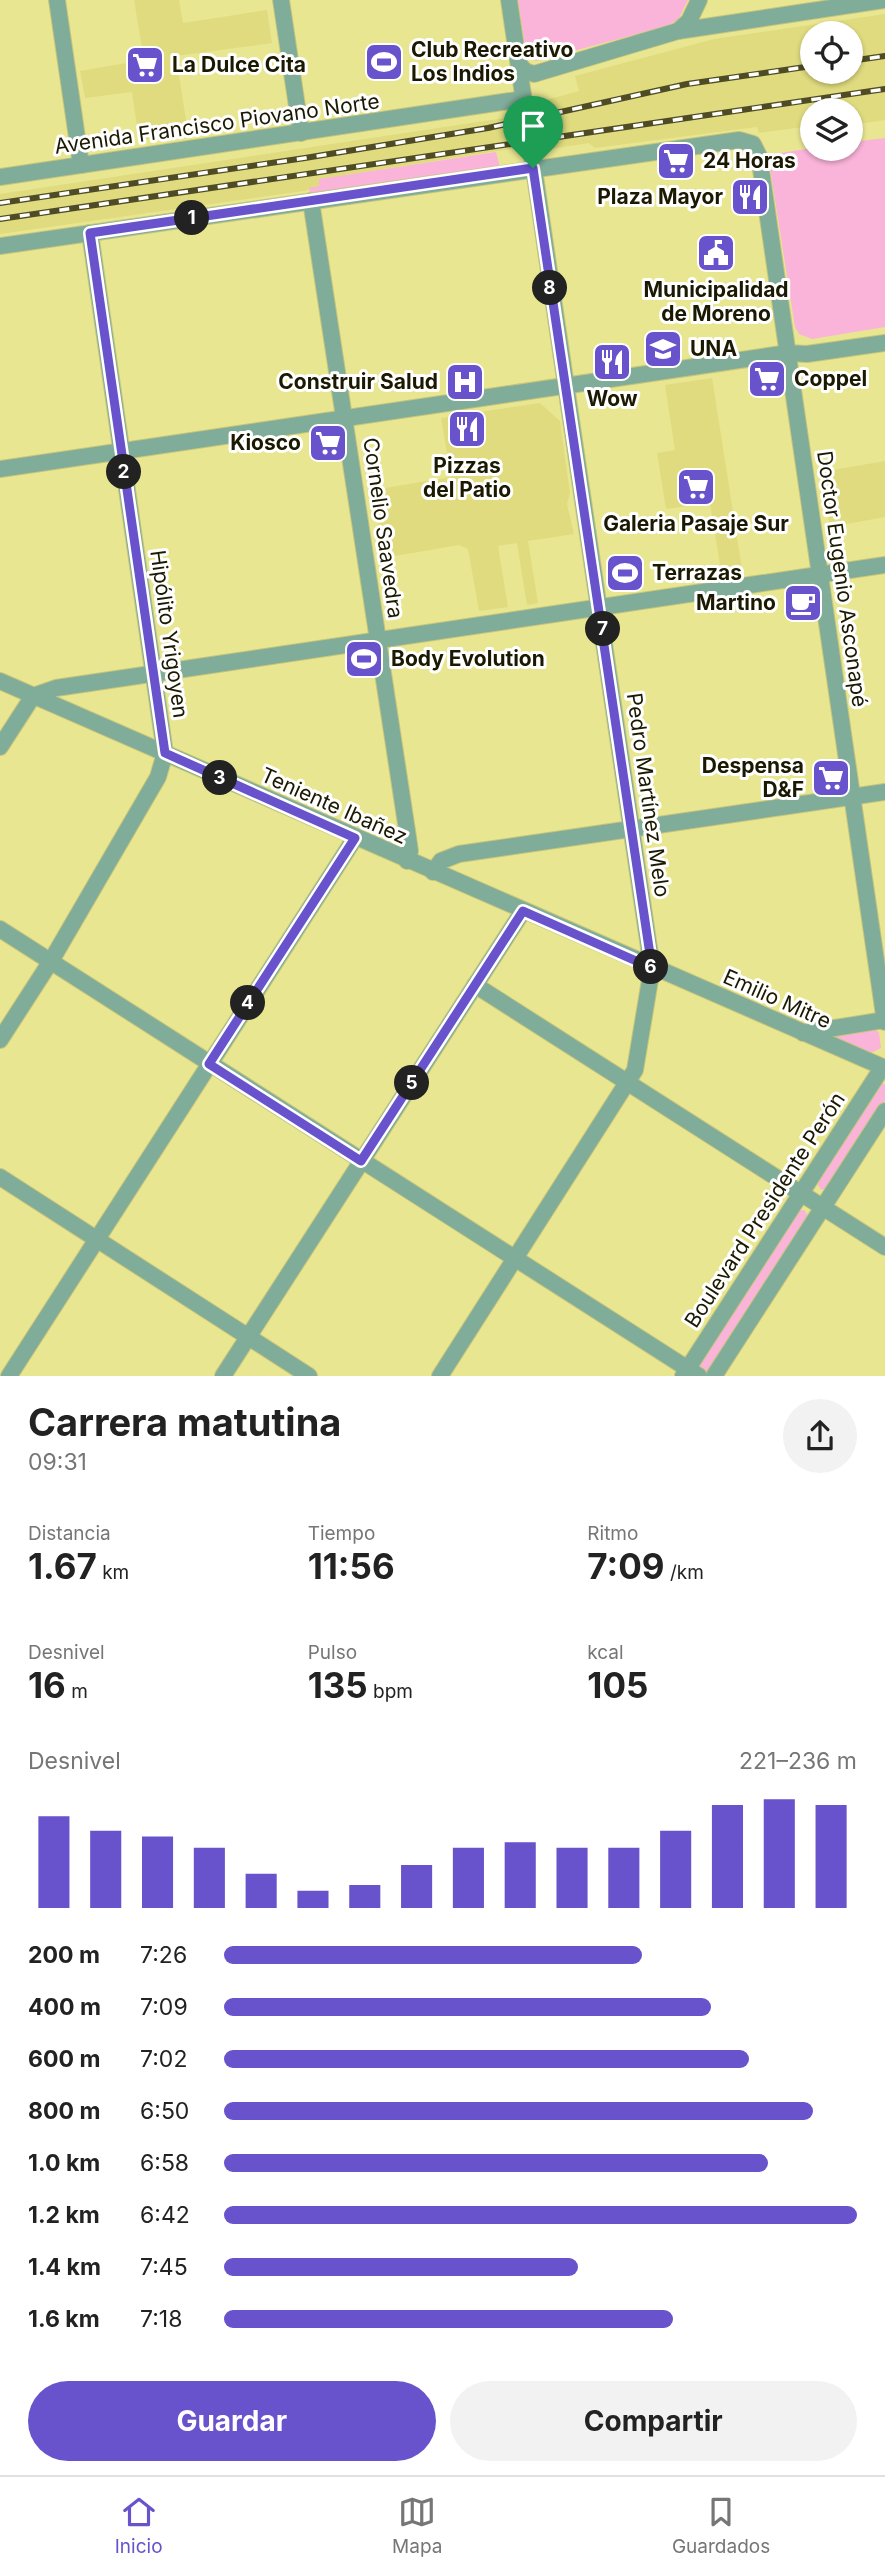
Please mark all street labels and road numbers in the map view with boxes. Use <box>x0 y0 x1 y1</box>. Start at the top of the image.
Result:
street label: Avenida Francisco Piovano Norte <box>53 88 381 159</box>
street label: Cornelio Saavedra <box>358 436 409 620</box>
street label: Doctor Eugenio Asconapé <box>812 449 873 709</box>
street label: Hipólito Yrigoyen <box>145 548 194 720</box>
street label: Pedro Martínez Melo <box>622 691 675 899</box>
street label: Teniente Ibañez <box>257 762 411 849</box>
street label: Emilio Mitre <box>719 964 835 1033</box>
street label: Boulevard Presidente Perón <box>679 1087 850 1332</box>

